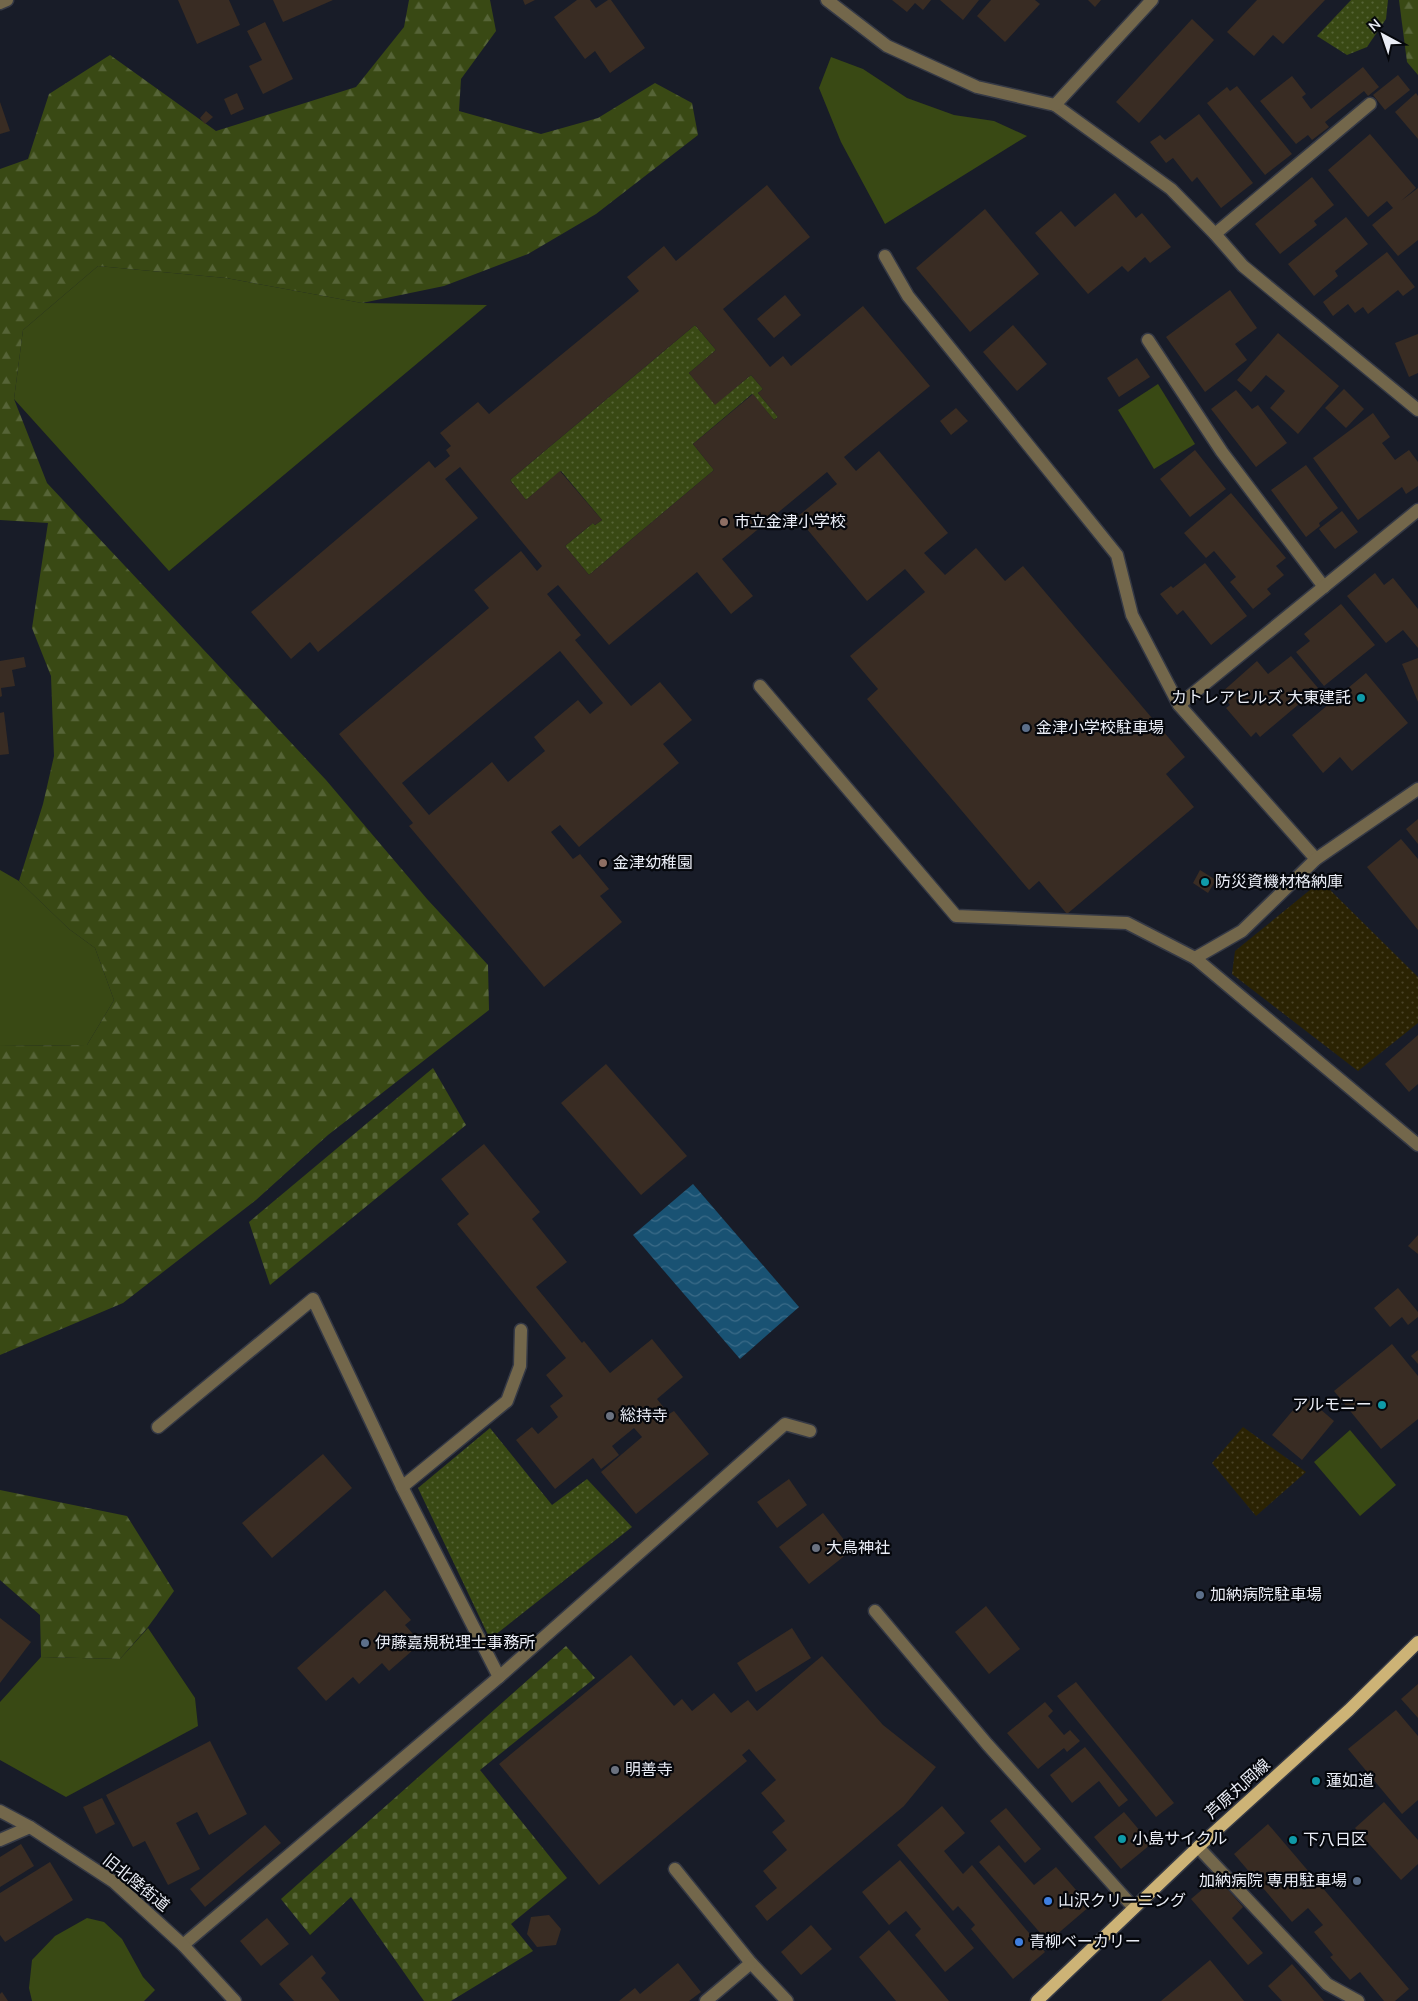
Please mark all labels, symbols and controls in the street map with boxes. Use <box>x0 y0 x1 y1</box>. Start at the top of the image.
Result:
north arrow <box>1358 10 1408 60</box>
text: N <box>1365 15 1385 36</box>
place label: 市立金津小学校 <box>734 511 846 533</box>
marker: 市立金津小学校 <box>718 516 730 528</box>
place label: カトレアヒルズ 大東建託 <box>1171 687 1351 709</box>
marker: カトレアヒルズ 大東建託 <box>1355 692 1367 704</box>
place label: 金津小学校駐車場 <box>1036 717 1164 739</box>
marker: 金津小学校駐車場 <box>1020 722 1032 734</box>
place label: 金津幼稚園 <box>613 852 693 874</box>
marker: 金津幼稚園 <box>597 857 609 869</box>
place label: 防災資機材格納庫 <box>1215 871 1343 893</box>
marker: 防災資機材格納庫 <box>1199 876 1211 888</box>
place label: アルモニー <box>1292 1394 1372 1416</box>
marker: アルモニー <box>1376 1399 1388 1411</box>
place label: 総持寺 <box>620 1405 668 1427</box>
marker: 総持寺 <box>604 1410 616 1422</box>
place label: 大鳥神社 <box>826 1537 890 1559</box>
marker: 大鳥神社 <box>810 1542 822 1554</box>
place label: 加納病院駐車場 <box>1210 1584 1322 1606</box>
marker: 加納病院駐車場 <box>1194 1589 1206 1601</box>
place label: 伊藤嘉規税理士事務所 <box>375 1632 535 1654</box>
marker: 伊藤嘉規税理士事務所 <box>359 1637 371 1649</box>
street label: 芦原丸岡線 <box>1201 1754 1275 1824</box>
place label: 明善寺 <box>625 1759 673 1781</box>
marker: 明善寺 <box>609 1764 621 1776</box>
place label: 蓮如道 <box>1326 1770 1374 1792</box>
marker: 蓮如道 <box>1310 1775 1322 1787</box>
place label: 小島サイクル <box>1132 1828 1227 1850</box>
place label: 下八日区 <box>1303 1829 1367 1851</box>
marker: 小島サイクル <box>1116 1833 1128 1845</box>
marker: 下八日区 <box>1287 1834 1299 1846</box>
street label: 旧北陸街道 <box>98 1849 174 1917</box>
place label: 加納病院 専用駐車場 <box>1199 1870 1347 1892</box>
marker: 加納病院 専用駐車場 <box>1351 1875 1363 1887</box>
place label: 山沢クリーニング <box>1058 1890 1186 1912</box>
marker: 山沢クリーニング <box>1042 1895 1054 1907</box>
place label: 青柳ベーカリー <box>1029 1931 1141 1953</box>
marker: 青柳ベーカリー <box>1013 1936 1025 1948</box>

